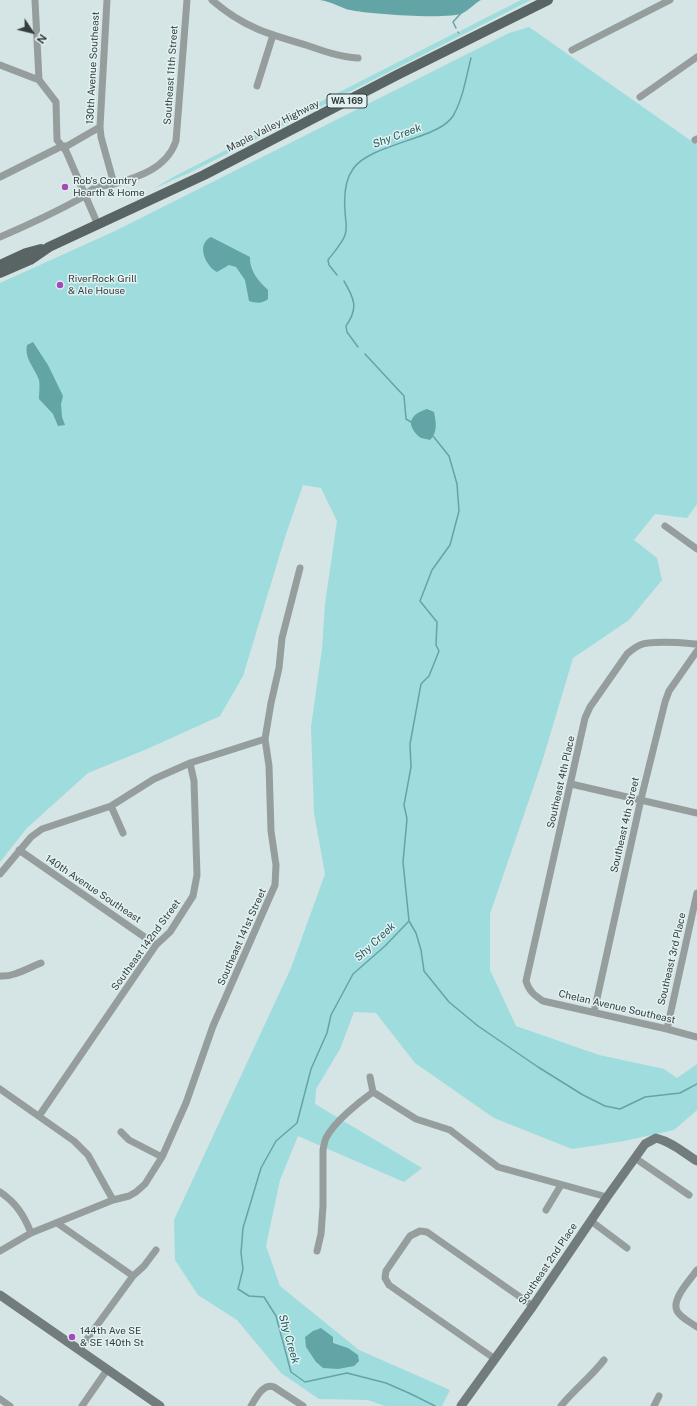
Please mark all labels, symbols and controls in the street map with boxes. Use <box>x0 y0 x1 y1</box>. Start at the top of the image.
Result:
street label: 130th Avenue Southeast <box>84 11 102 125</box>
north arrow <box>12 12 52 52</box>
street label: Southeast 11th Street <box>162 25 180 125</box>
text: N <box>34 32 49 46</box>
road number: WA 169 <box>327 94 367 108</box>
street label: Maple Valley Highway <box>225 97 321 155</box>
water label: Shy Creek <box>371 121 423 151</box>
place label: Rob's Country Hearth & Home <box>73 175 145 198</box>
marker: Rob's Country Hearth & Home <box>60 182 70 192</box>
place label: RiverRock Grill & Ale House <box>68 273 137 296</box>
marker: RiverRock Grill & Ale House <box>55 280 65 290</box>
street label: Southeast 4th Place <box>545 735 577 829</box>
street label: Southeast 4th Street <box>608 776 642 874</box>
street label: 140th Avenue Southeast <box>43 852 143 926</box>
street label: Southeast 141st Street <box>215 887 269 987</box>
street label: Southeast 142nd Street <box>109 897 183 993</box>
street label: Southeast 3rd Place <box>656 912 688 1006</box>
water label: Shy Creek <box>352 920 398 964</box>
street label: Chelan Avenue Southeast <box>557 988 677 1026</box>
street label: Southeast 2nd Place <box>516 1221 580 1307</box>
water label: Shy Creek <box>276 1313 302 1365</box>
place label: 144th Ave SE & SE 140th St <box>80 1325 144 1348</box>
marker: 144th Ave SE & SE 140th St <box>67 1332 77 1342</box>

